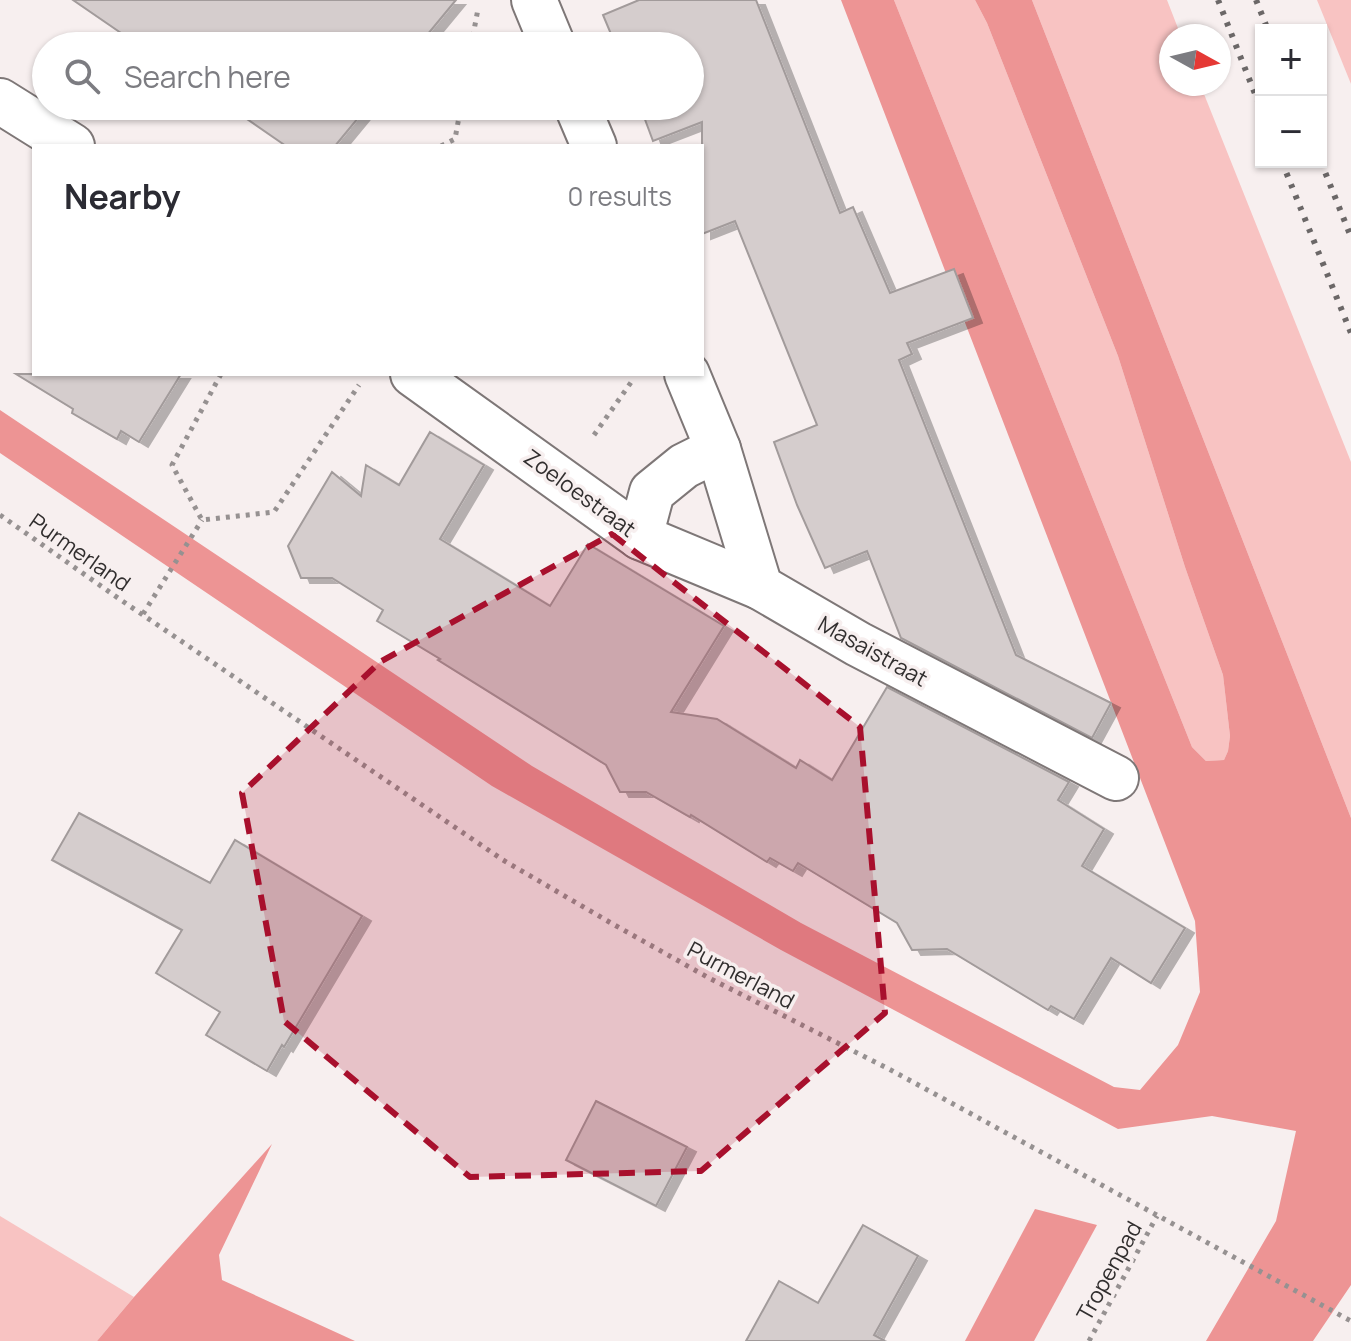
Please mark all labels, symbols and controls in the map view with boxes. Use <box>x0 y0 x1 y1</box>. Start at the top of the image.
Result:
north arrow <box>1159 24 1231 96</box>
map controls <box>1255 24 1327 168</box>
button: + <box>1255 24 1327 96</box>
search box <box>32 32 704 120</box>
icon: search <box>60 54 104 98</box>
text: Search here <box>124 56 291 97</box>
button: − <box>1255 96 1327 168</box>
text: Nearby <box>64 173 180 219</box>
text: 0 results <box>567 178 672 214</box>
street label: Zoeloestraat <box>518 442 642 544</box>
street label: Purmerland <box>23 506 137 598</box>
street label: Masaistraat <box>813 609 933 693</box>
street label: Purmerland <box>682 934 800 1016</box>
street label: Tropenpad <box>1069 1216 1149 1326</box>

